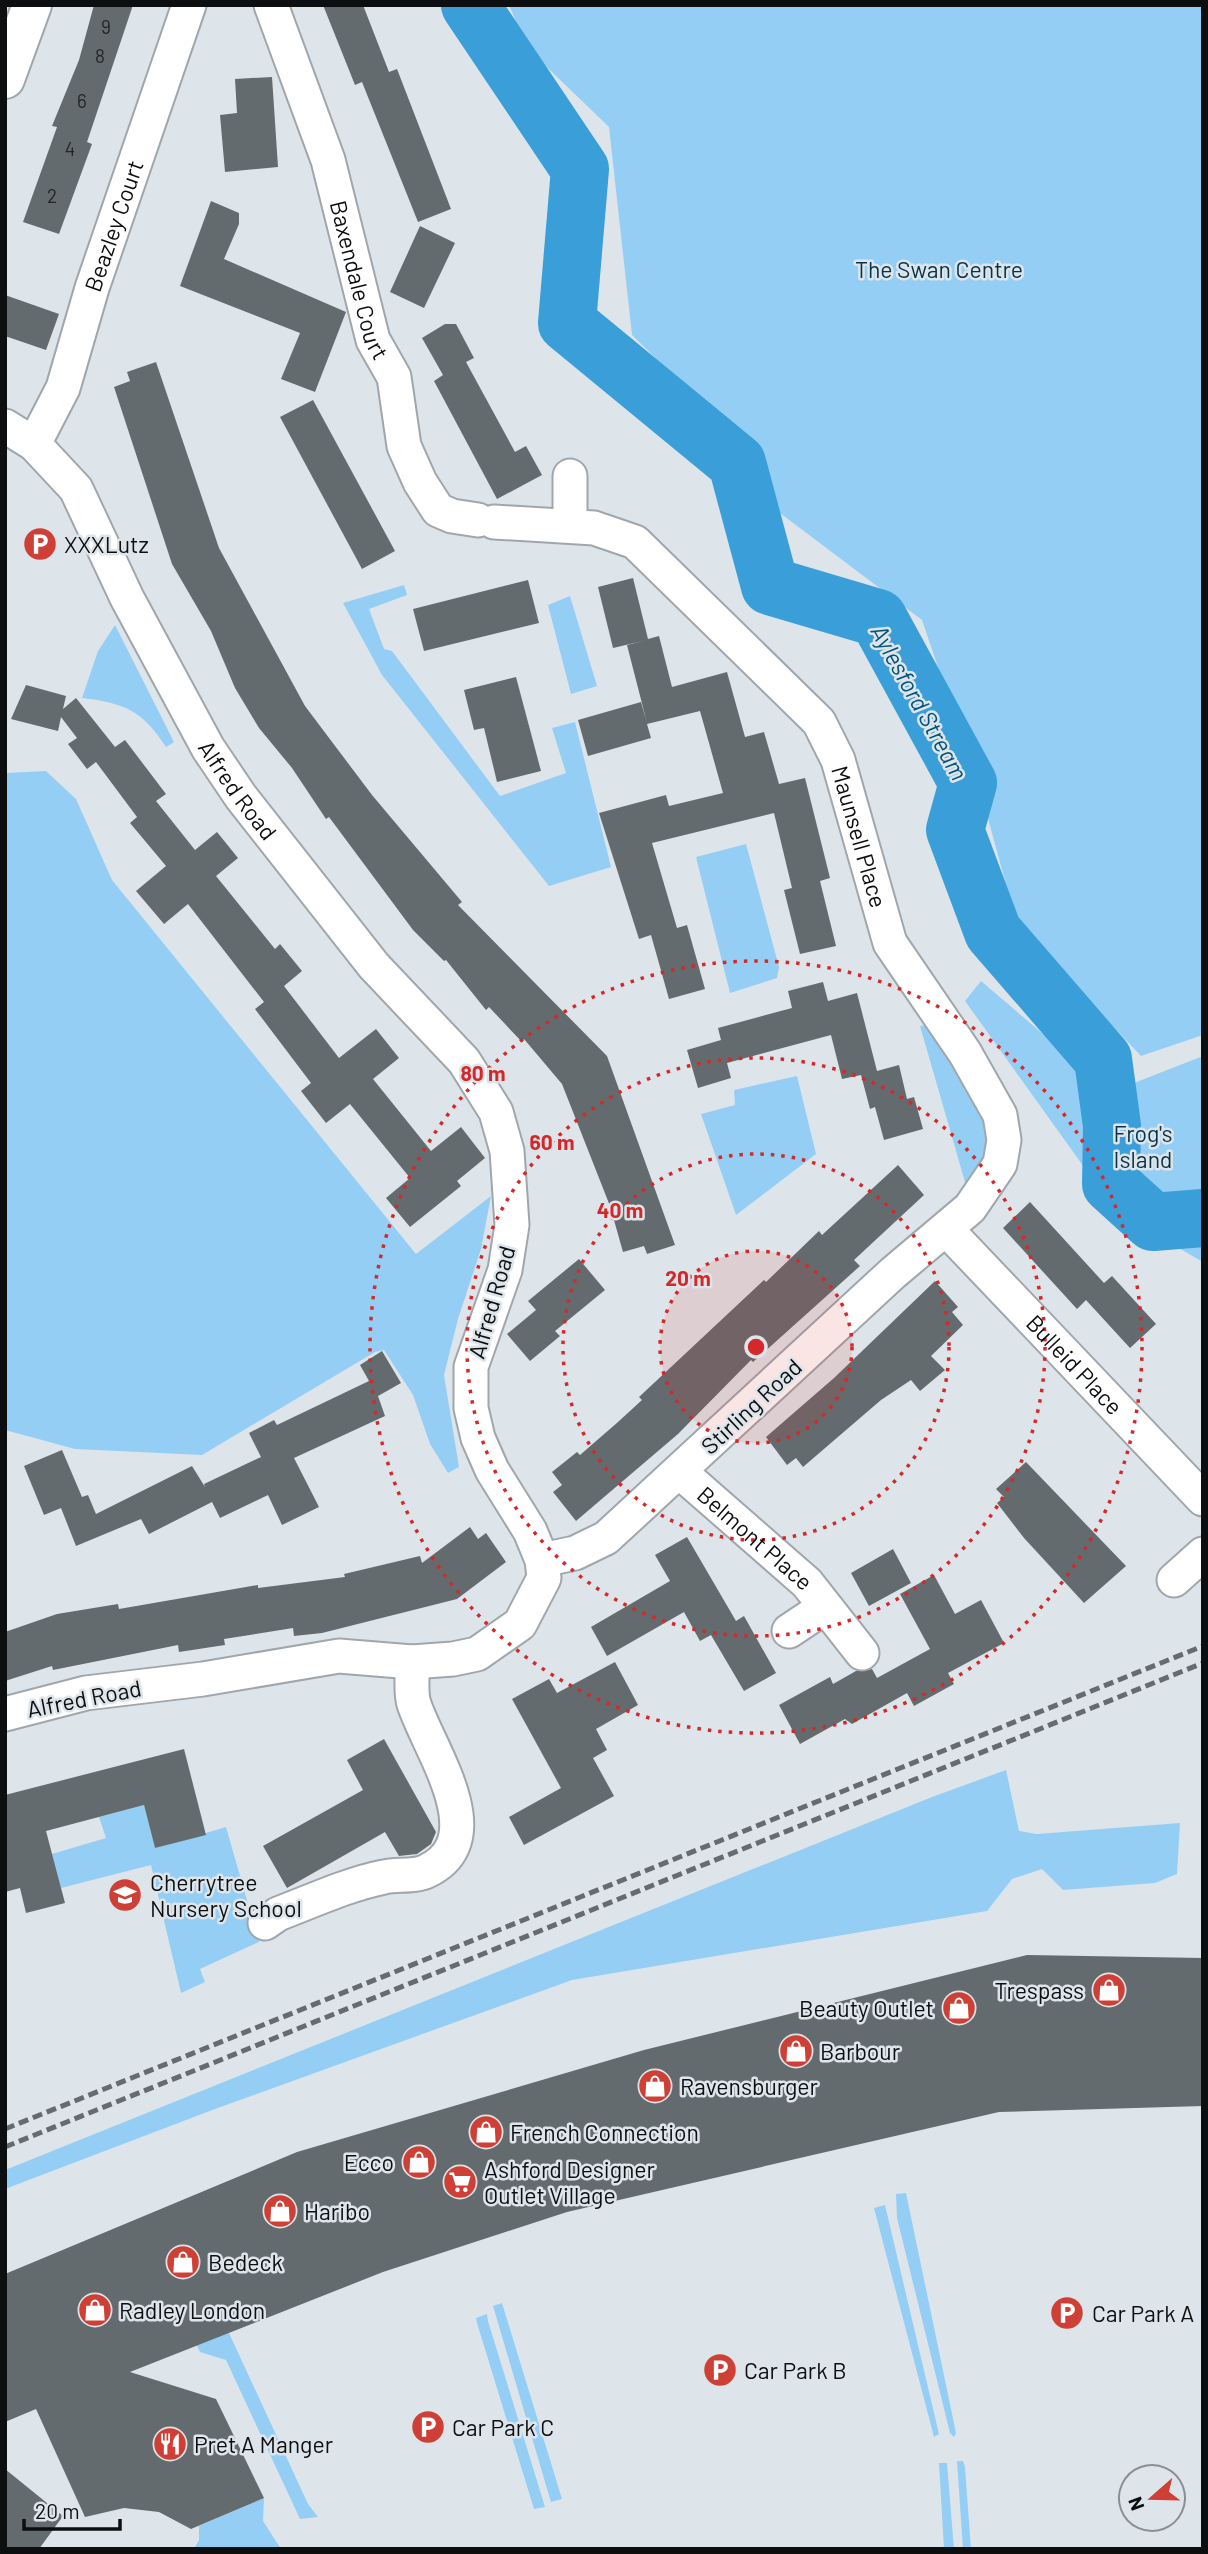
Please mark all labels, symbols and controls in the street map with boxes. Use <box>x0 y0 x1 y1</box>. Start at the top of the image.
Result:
house number: 9 <box>101 15 111 38</box>
house number: 8 <box>95 44 105 67</box>
house number: 6 <box>77 89 87 112</box>
house number: 4 <box>65 137 75 160</box>
street label: Beazley Court <box>78 156 149 295</box>
house number: 2 <box>47 184 57 207</box>
street label: Baxendale Court <box>325 197 395 364</box>
park label: The Swan Centre <box>855 255 1023 283</box>
parking icon: XXXLutz <box>21 525 59 563</box>
place label: XXXLutz <box>64 530 149 558</box>
water label: Aylesford Stream <box>865 619 975 785</box>
street label: Alfred Road <box>193 735 283 845</box>
street label: Maunsell Place <box>826 762 893 911</box>
text: 80 m <box>460 1060 506 1085</box>
park label: Frog's Island <box>1113 1119 1173 1173</box>
text: 60 m <box>530 1129 574 1154</box>
text: 40 m <box>597 1197 643 1222</box>
street label: Alfred Road <box>462 1242 520 1362</box>
text: 20 m <box>665 1265 711 1290</box>
street label: Bulleid Place <box>1021 1309 1129 1420</box>
centre of rings <box>744 1335 768 1359</box>
street label: Stirling Road <box>695 1352 807 1460</box>
street label: Belmont Place <box>692 1480 819 1596</box>
street label: Alfred Road <box>24 1673 144 1723</box>
place label: Cherrytree Nursery School <box>150 1868 302 1922</box>
school or university icon: Cherrytree Nursery School <box>106 1876 144 1914</box>
shop icon: Trespass <box>1090 1971 1128 2009</box>
place label: Trespass <box>995 1976 1084 2004</box>
shop icon: Beauty Outlet <box>940 1989 978 2027</box>
place label: Beauty Outlet <box>799 1994 934 2022</box>
shop icon: Barbour <box>777 2032 815 2070</box>
place label: Barbour <box>820 2037 901 2065</box>
shop icon: Ravensburger <box>636 2067 674 2105</box>
place label: Ravensburger <box>680 2072 818 2100</box>
shop icon: French Connection <box>467 2113 505 2151</box>
place label: French Connection <box>510 2118 699 2146</box>
shop icon: Ecco <box>400 2143 438 2181</box>
place label: Ecco <box>344 2148 394 2176</box>
place label: Ashford Designer Outlet Village <box>484 2155 655 2209</box>
supermarket icon: Ashford Designer Outlet Village <box>441 2163 479 2201</box>
shop icon: Haribo <box>261 2192 299 2230</box>
place label: Haribo <box>304 2197 370 2225</box>
shop icon: Bedeck <box>164 2243 202 2281</box>
place label: Bedeck <box>208 2248 283 2276</box>
shop icon: Radley London <box>76 2291 114 2329</box>
parking icon: Car Park A <box>1048 2294 1086 2332</box>
place label: Radley London <box>119 2296 265 2324</box>
place label: Car Park A <box>1092 2299 1194 2327</box>
parking icon: Car Park B <box>701 2351 739 2389</box>
place label: Car Park B <box>744 2356 847 2384</box>
parking icon: Car Park C <box>409 2408 447 2446</box>
place label: Car Park C <box>452 2413 554 2441</box>
restaurant icon: Pret A Manger <box>151 2425 189 2463</box>
place label: Pret A Manger <box>194 2430 334 2458</box>
north arrow <box>1117 2463 1187 2533</box>
scale bar <box>24 2488 121 2532</box>
text: N <box>1123 2494 1149 2514</box>
text: 20 m <box>35 2498 80 2523</box>

